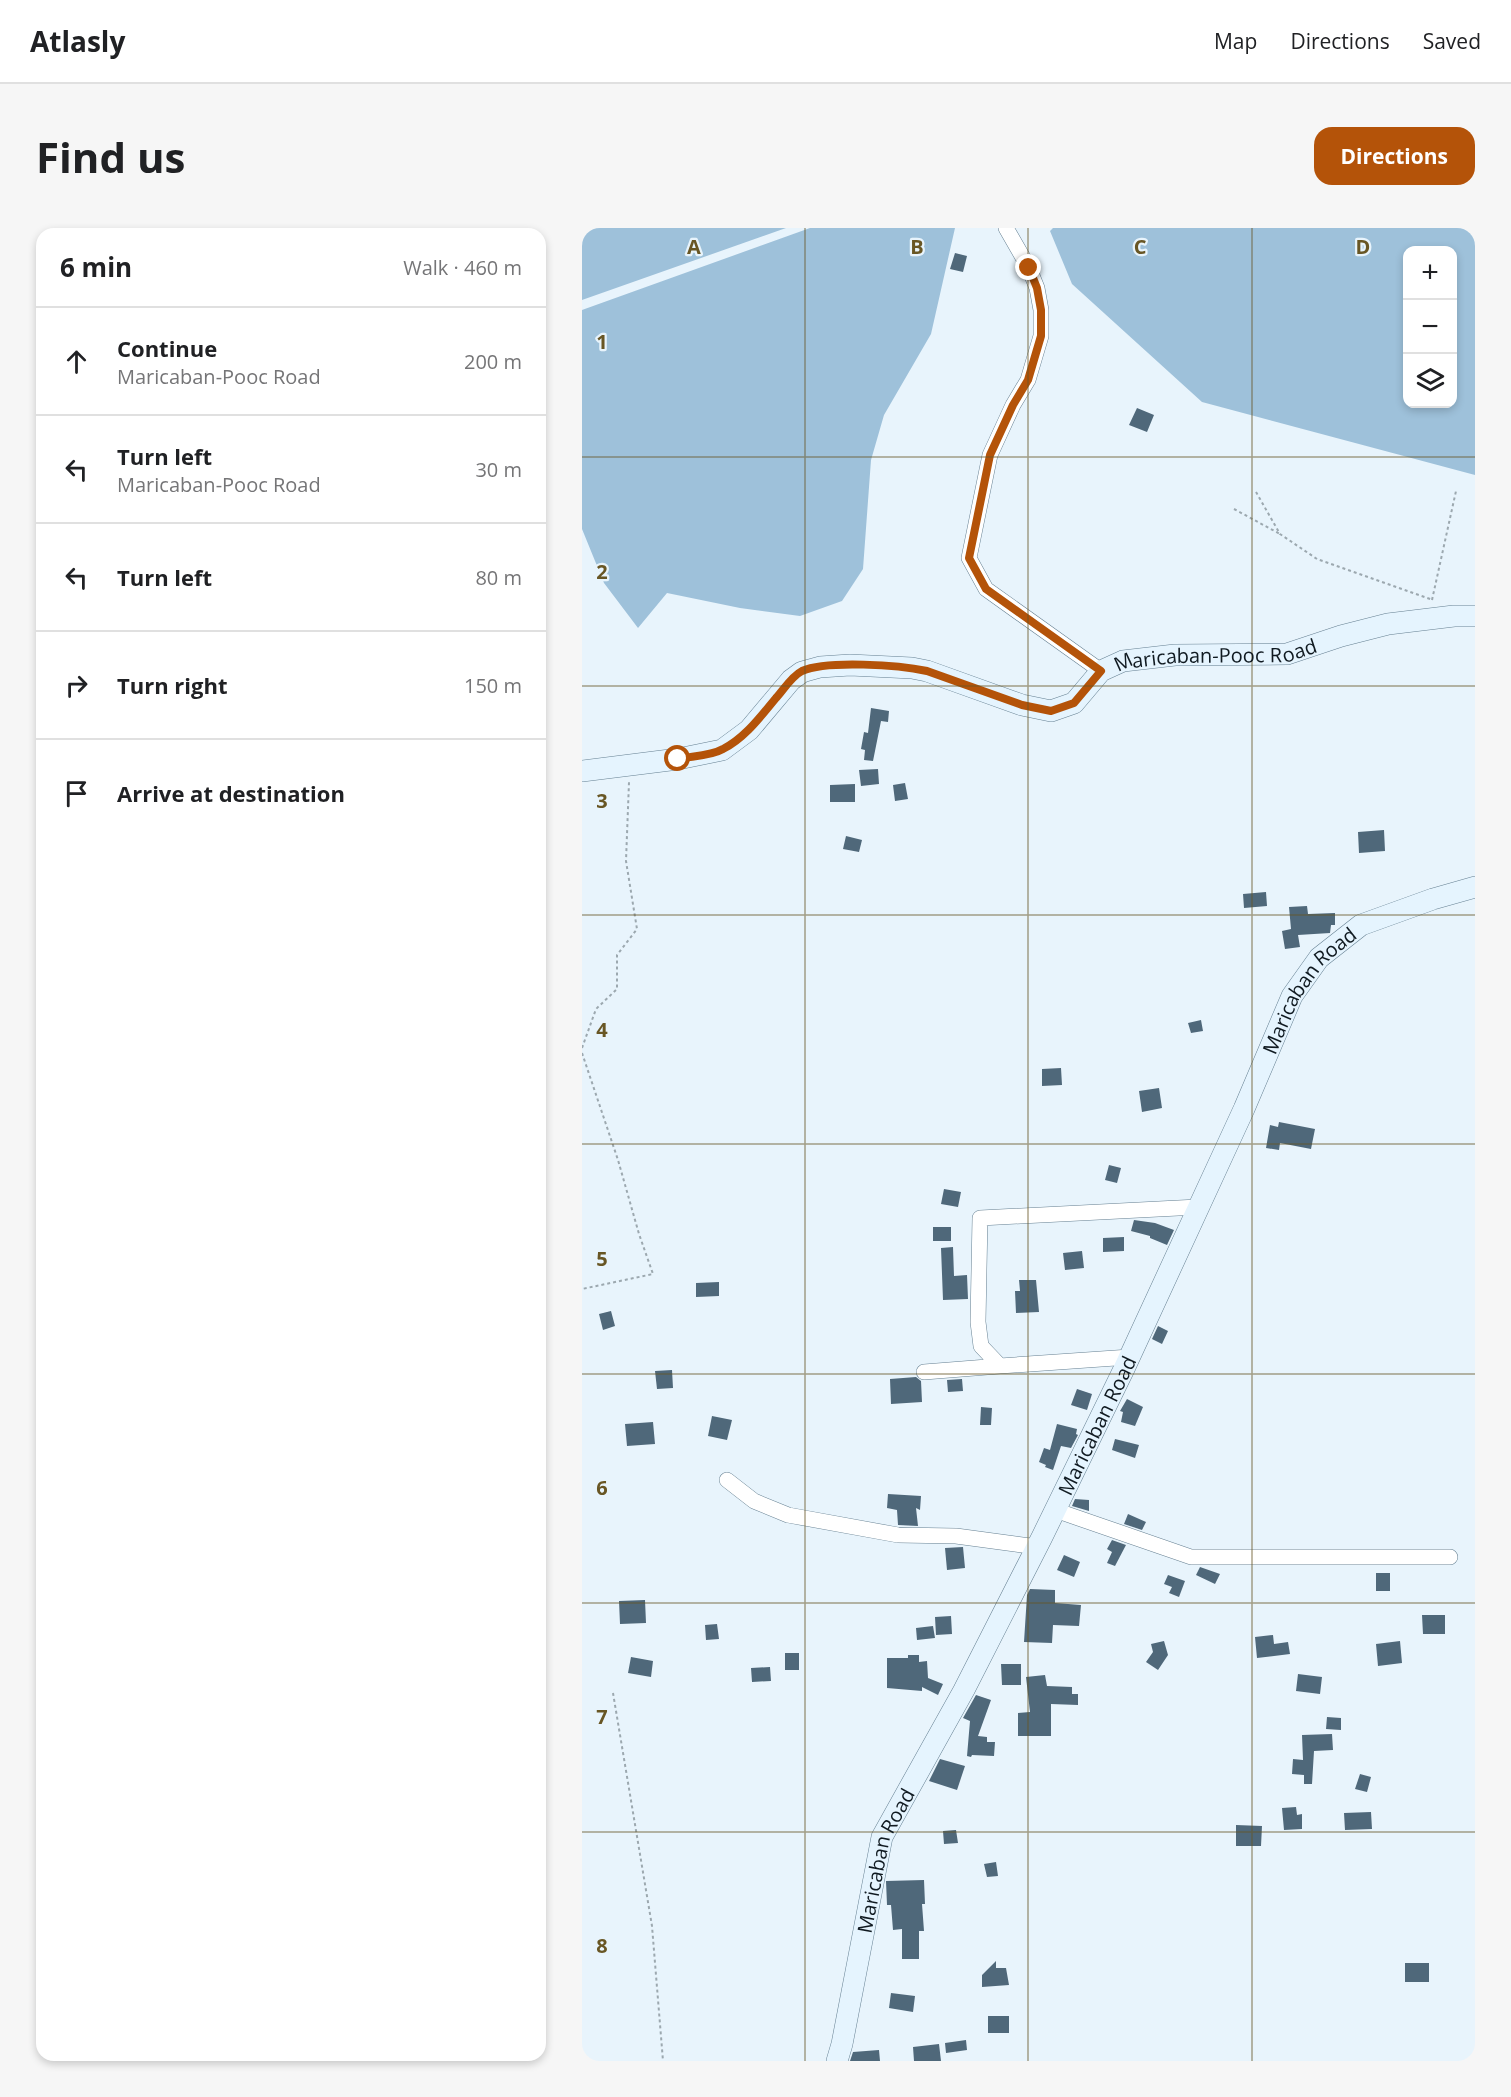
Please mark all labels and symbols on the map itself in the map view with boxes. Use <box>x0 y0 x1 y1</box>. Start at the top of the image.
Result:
text: A <box>687 233 701 260</box>
text: B <box>910 233 924 260</box>
text: C <box>1134 233 1147 260</box>
text: D <box>1356 233 1370 260</box>
route end <box>1015 254 1041 280</box>
text: 1 <box>596 328 608 355</box>
text: 2 <box>596 558 608 585</box>
street label: Maricaban-Pooc Road <box>1109 632 1320 677</box>
route start <box>664 745 690 771</box>
text: 3 <box>596 787 608 814</box>
street label: Maricaban Road <box>1256 920 1362 1058</box>
text: 4 <box>596 1016 608 1043</box>
text: 5 <box>596 1245 608 1272</box>
street label: Maricaban Road <box>1051 1351 1142 1499</box>
text: 6 <box>596 1474 608 1501</box>
text: 7 <box>596 1703 608 1730</box>
street label: Maricaban Road <box>850 1783 920 1935</box>
text: 8 <box>596 1932 608 1959</box>

